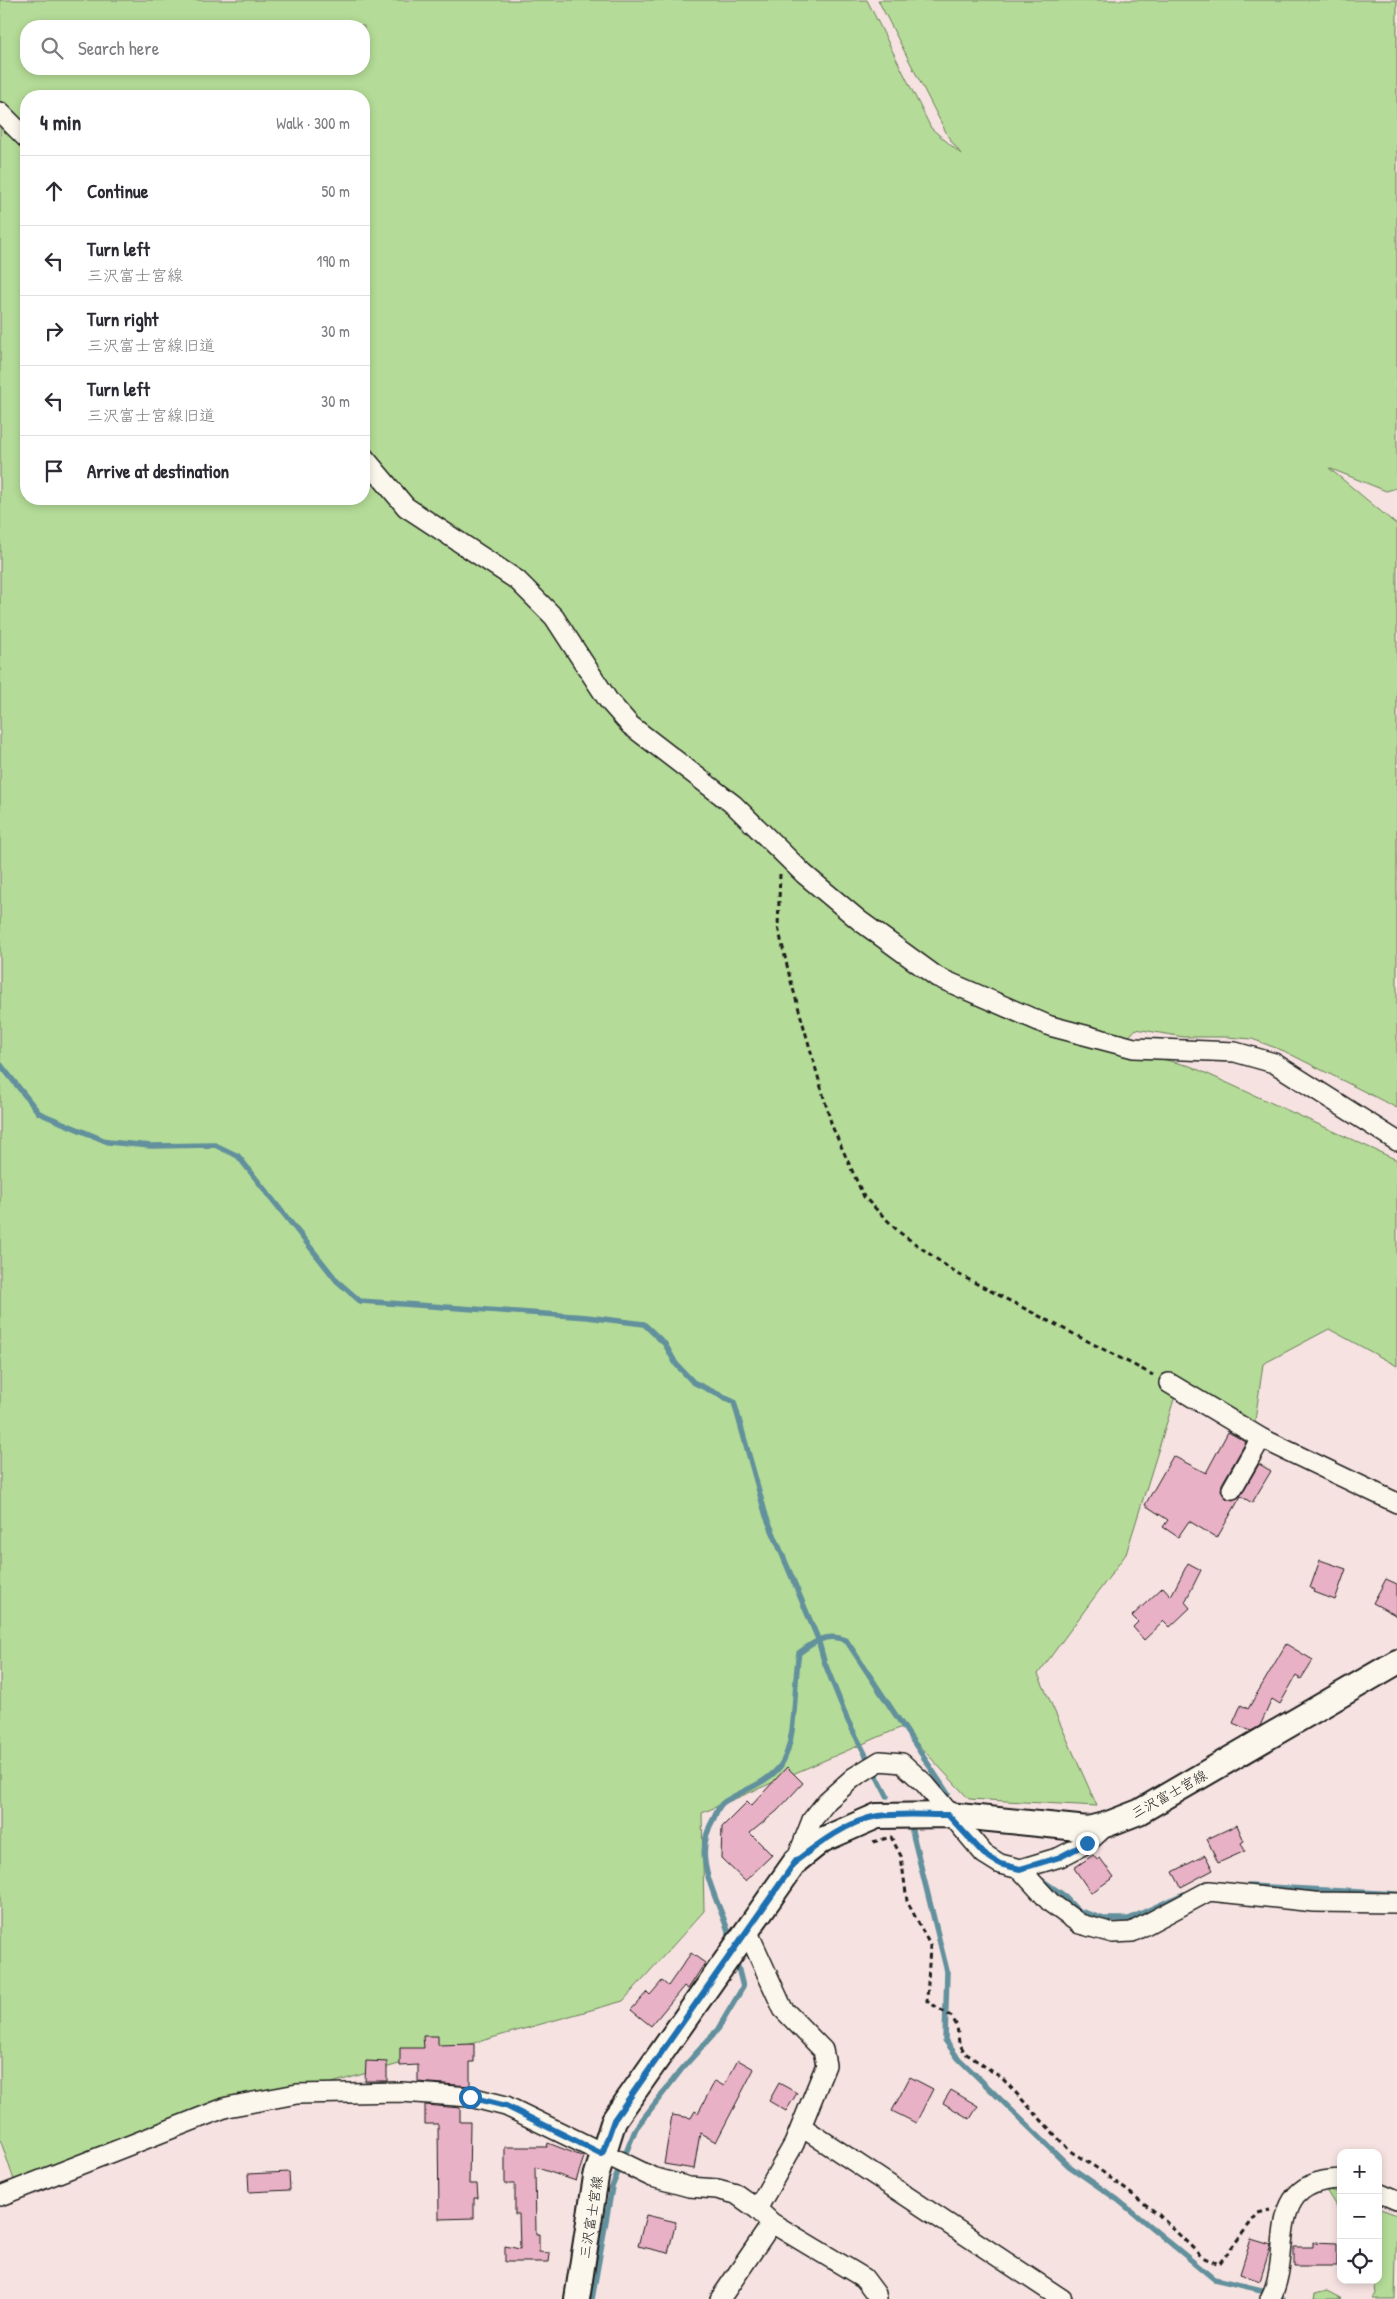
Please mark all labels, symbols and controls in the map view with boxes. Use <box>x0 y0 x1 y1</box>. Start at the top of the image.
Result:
search box <box>20 20 370 75</box>
icon: search <box>38 34 66 62</box>
text: Search here <box>78 35 159 61</box>
text: 4 min <box>40 108 81 137</box>
text: Walk · 300 m <box>276 112 350 134</box>
icon: ahead <box>40 177 68 205</box>
text: Continue <box>87 178 148 204</box>
text: 50 m <box>322 180 350 202</box>
text: Turn left <box>87 236 150 262</box>
icon: left <box>40 247 68 275</box>
text: 190 m <box>317 250 350 272</box>
text: 三沢富士宮線 <box>87 264 183 286</box>
text: Turn right <box>87 306 158 332</box>
icon: right <box>40 317 68 345</box>
text: 30 m <box>321 320 350 342</box>
text: 三沢富士宮線旧道 <box>87 334 215 356</box>
text: Turn left <box>87 376 150 402</box>
icon: left <box>40 387 68 415</box>
text: 30 m <box>321 390 350 412</box>
text: 三沢富士宮線旧道 <box>87 404 215 426</box>
icon: arrive <box>40 457 68 485</box>
text: Arrive at destination <box>87 458 229 484</box>
street label: 三沢富士宮線 <box>1127 1765 1210 1822</box>
route end <box>1076 1832 1099 1855</box>
route start <box>459 2086 482 2109</box>
map controls <box>1337 2149 1382 2284</box>
button: + <box>1337 2149 1382 2194</box>
street label: 三沢富士宮線 <box>575 2174 606 2260</box>
button: − <box>1337 2194 1382 2239</box>
button: locate <box>1337 2239 1382 2284</box>

